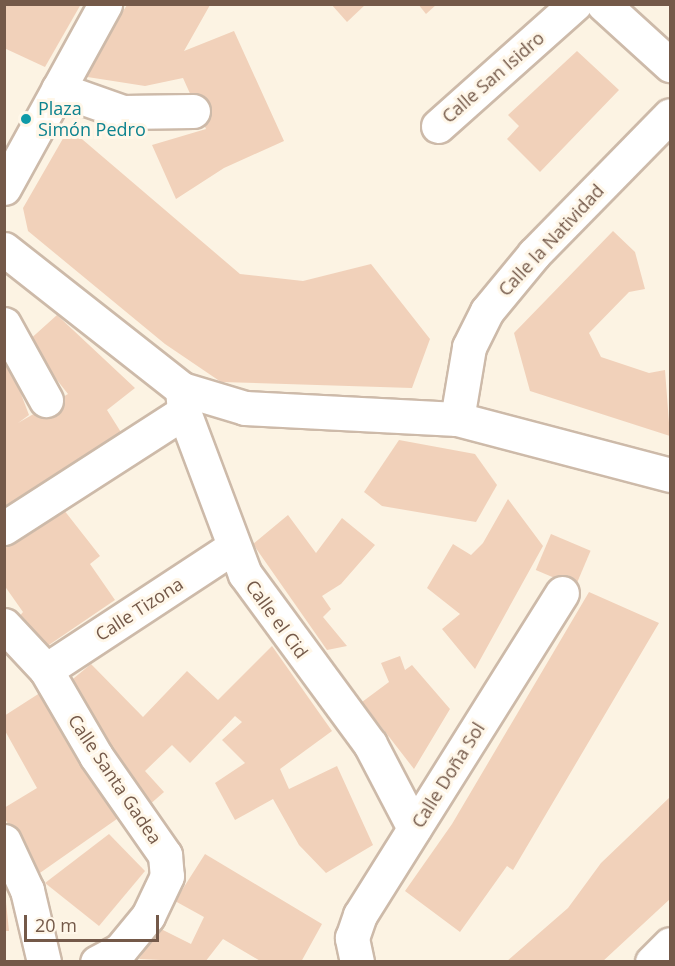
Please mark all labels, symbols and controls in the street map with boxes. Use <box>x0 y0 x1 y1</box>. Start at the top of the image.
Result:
street label: Calle San Isidro <box>438 27 548 127</box>
place label: Plaza Simón Pedro <box>38 98 146 140</box>
marker: Plaza Simón Pedro <box>19 112 33 126</box>
street label: Calle la Natividad <box>494 180 608 300</box>
street label: Calle Tizona <box>91 573 187 645</box>
street label: Calle el Cid <box>241 576 313 662</box>
street label: Calle Santa Gadea <box>64 710 166 848</box>
street label: Calle Doña Sol <box>407 718 489 832</box>
scale bar <box>27 903 162 941</box>
text: 20 m <box>35 913 77 937</box>

